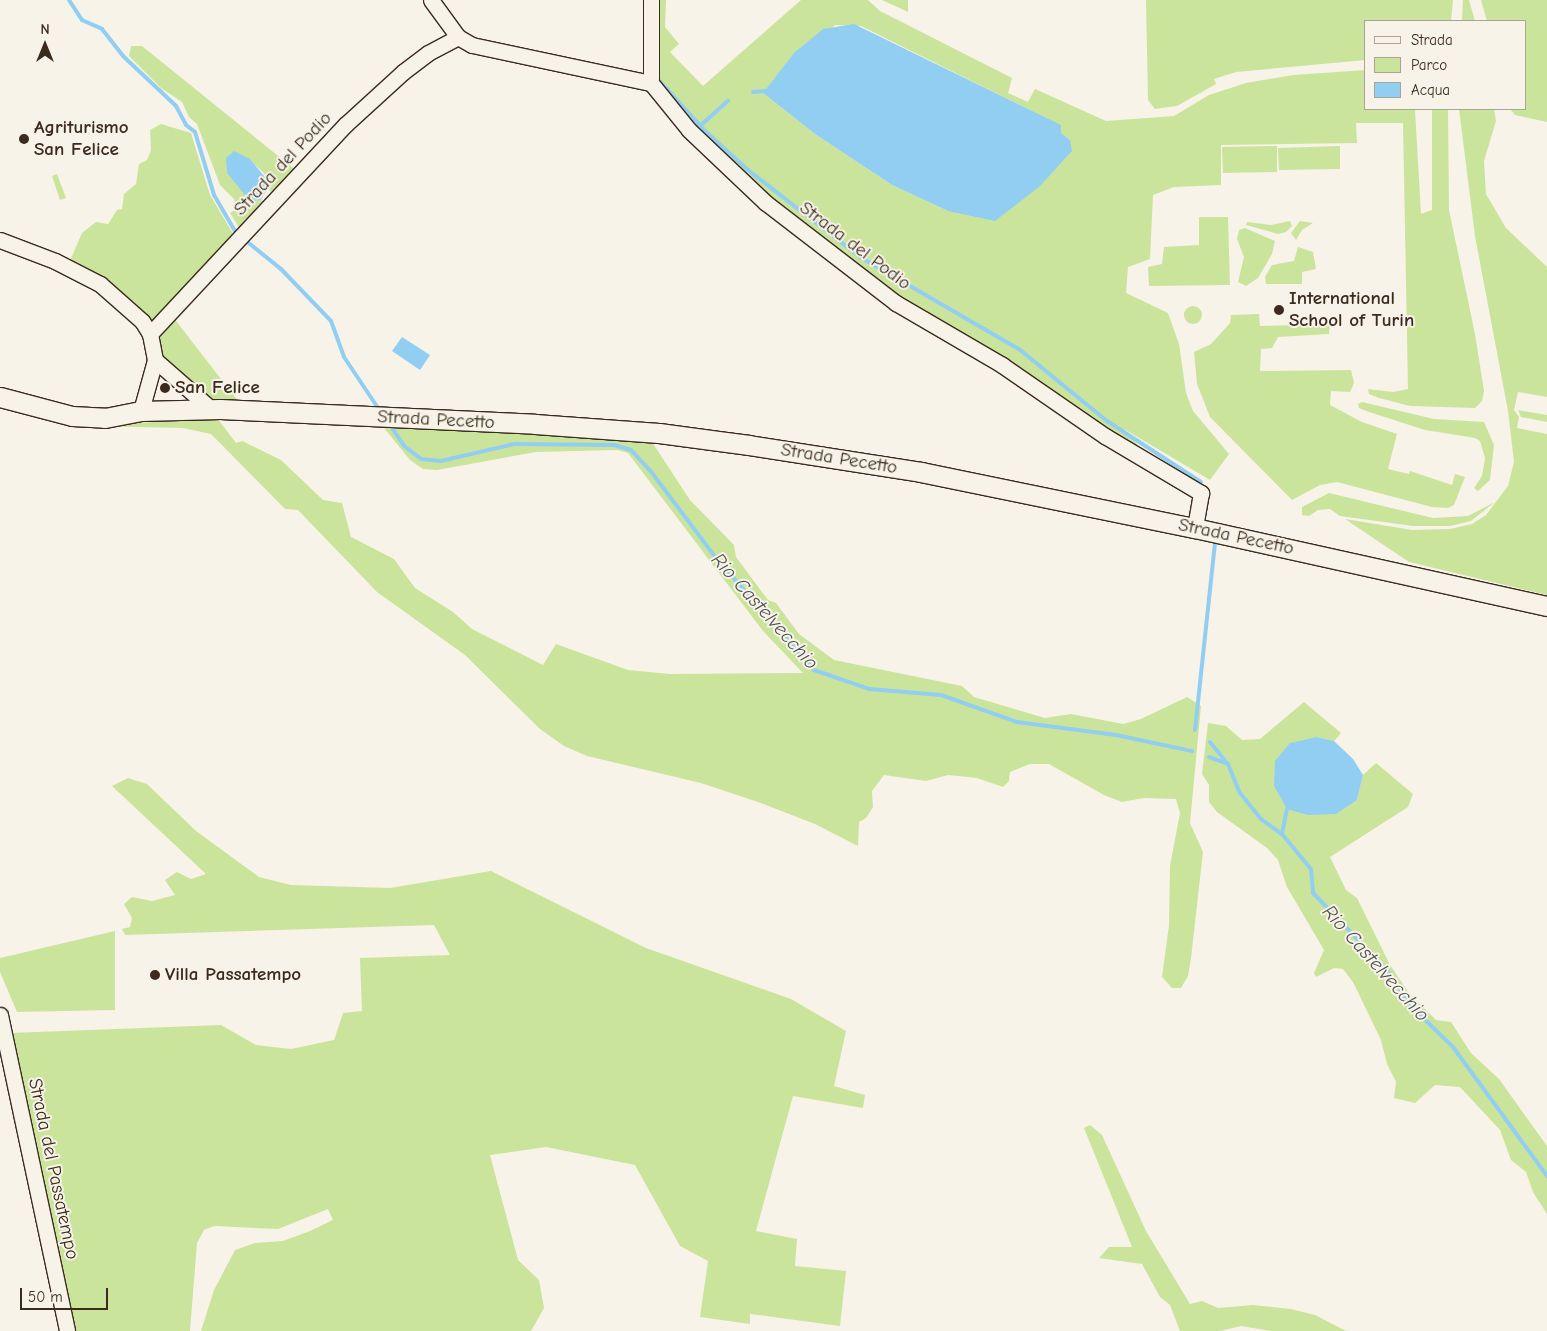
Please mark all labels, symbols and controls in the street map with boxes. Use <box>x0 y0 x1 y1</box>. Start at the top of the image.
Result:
north arrow <box>20 20 70 70</box>
legend <box>1364 20 1527 110</box>
text: N <box>40 21 50 38</box>
text: Strada <box>1411 31 1453 49</box>
text: Parco <box>1411 56 1447 74</box>
text: Acqua <box>1411 81 1450 99</box>
street label: Strada del Podio <box>229 107 337 221</box>
place label: Agriturismo San Felice <box>34 117 129 161</box>
marker: Agriturismo San Felice <box>18 133 30 145</box>
street label: Strada del Podio <box>795 197 915 295</box>
place label: International School of Turin <box>1289 288 1414 332</box>
marker: International School of Turin <box>1273 304 1285 316</box>
place label: San Felice <box>175 377 260 399</box>
marker: San Felice <box>159 382 171 394</box>
street label: Strada Pecetto <box>377 406 495 434</box>
street label: Strada Pecetto <box>779 439 899 479</box>
street label: Strada Pecetto <box>1176 514 1296 560</box>
water label: Rio Castelvecchio <box>706 548 824 674</box>
water label: Rio Castelvecchio <box>1317 900 1435 1026</box>
place label: Villa Passatempo <box>165 964 301 986</box>
marker: Villa Passatempo <box>149 969 161 981</box>
street label: Strada del Passatempo <box>23 1076 83 1262</box>
scale bar <box>22 1278 110 1310</box>
text: 50 m <box>28 1288 63 1306</box>

